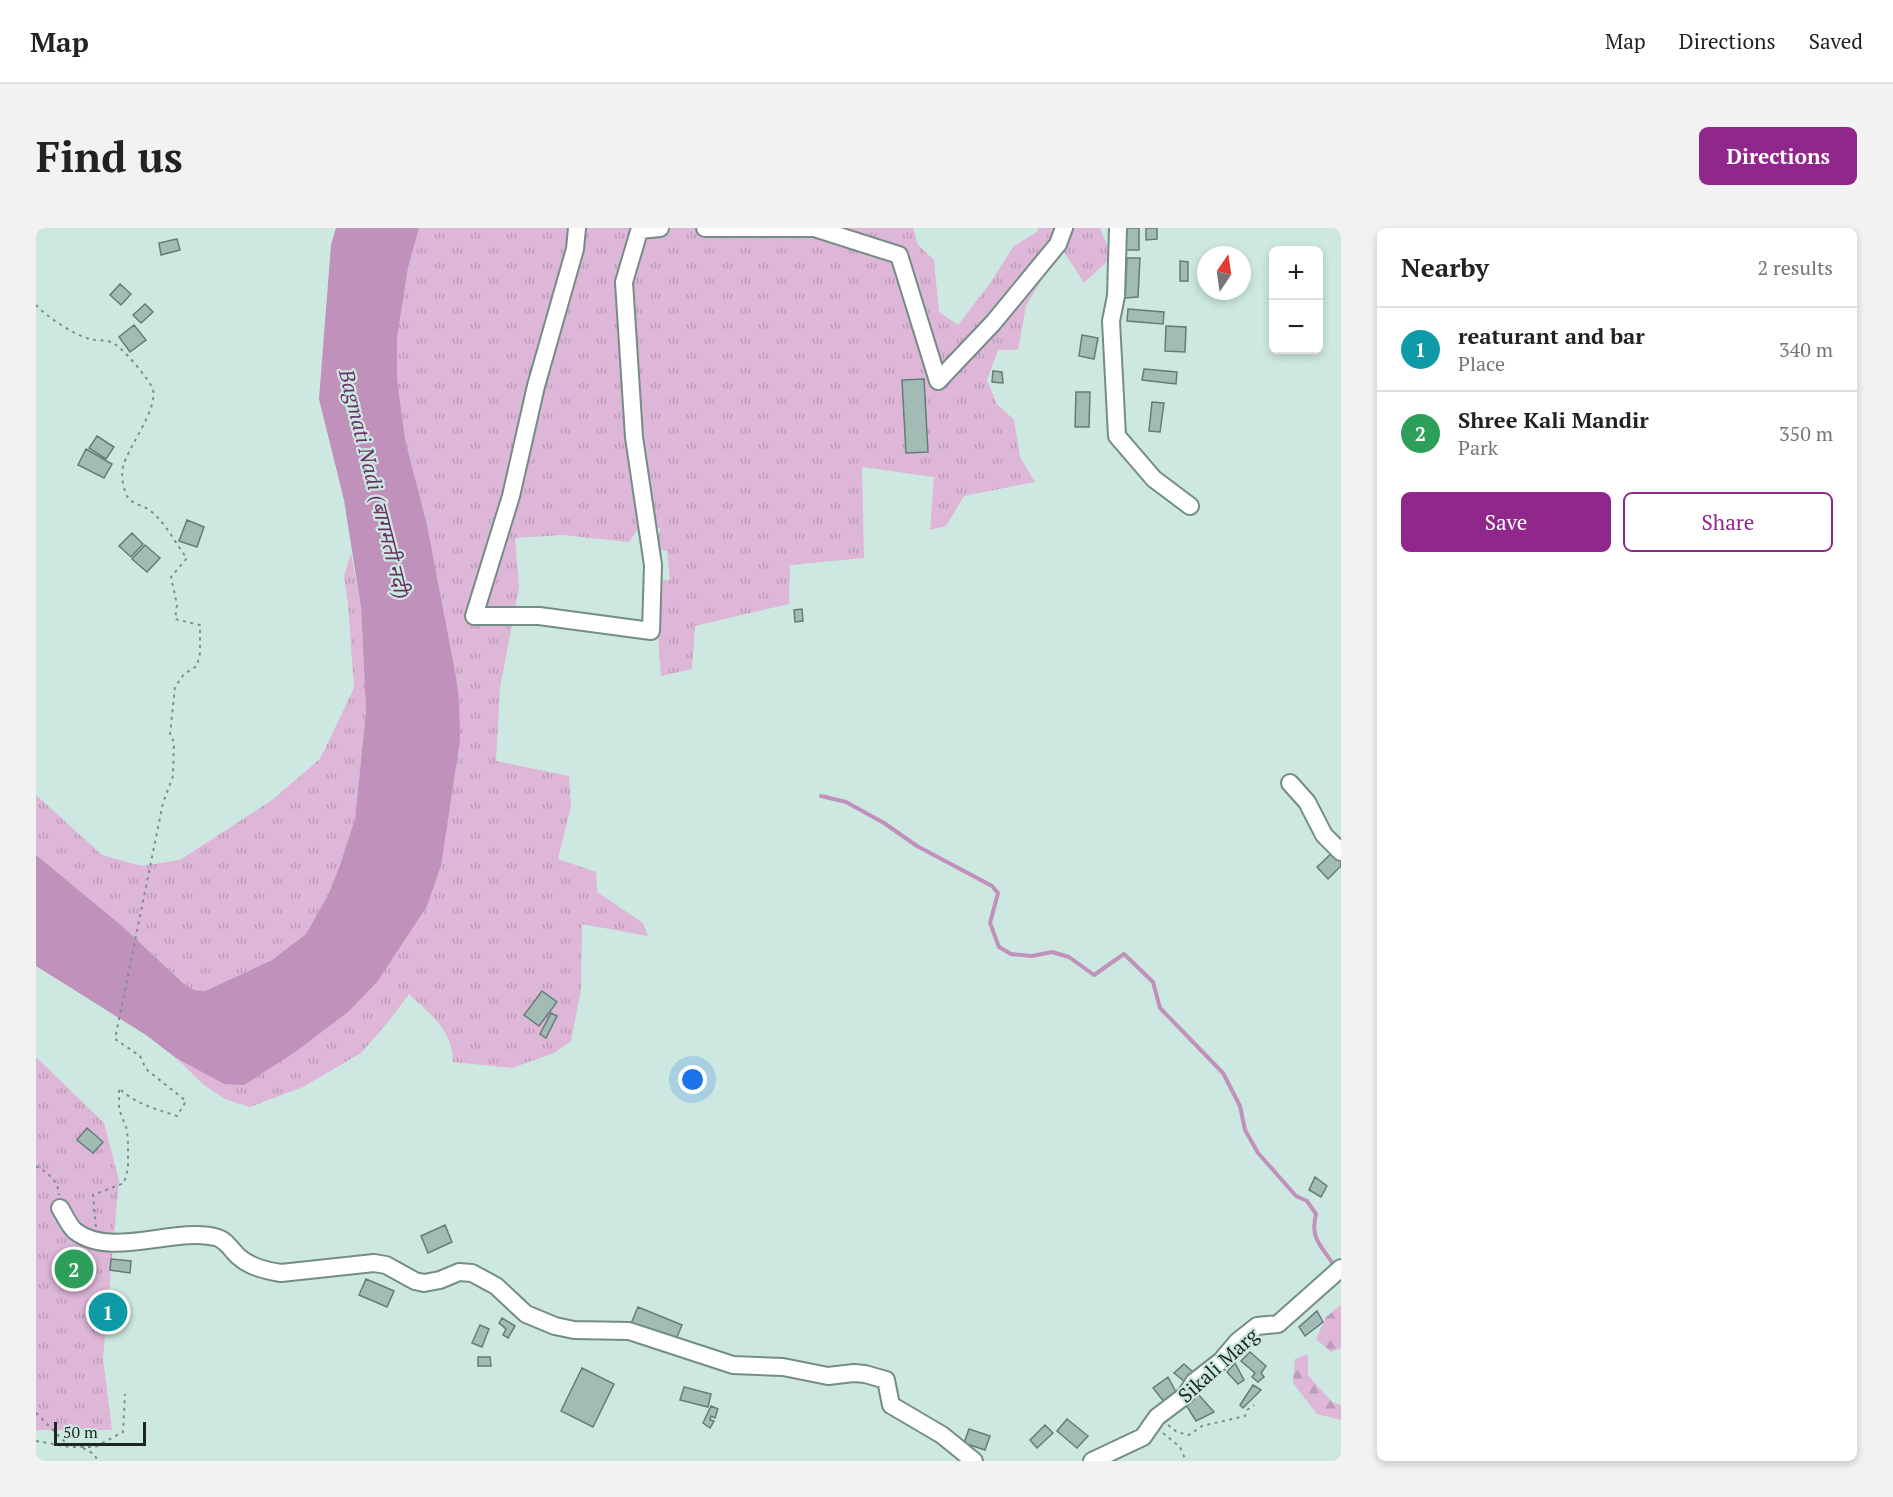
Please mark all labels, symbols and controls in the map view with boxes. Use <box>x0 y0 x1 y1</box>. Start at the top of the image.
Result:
text: Map <box>30 23 89 60</box>
text: Map <box>1605 27 1646 55</box>
text: Directions <box>1679 27 1776 55</box>
text: Saved <box>1809 27 1863 55</box>
button: Directions <box>1699 127 1857 185</box>
text: Find us <box>36 128 183 184</box>
north arrow <box>1197 246 1251 300</box>
map controls <box>1269 246 1323 354</box>
button: + <box>1269 246 1323 300</box>
text: Nearby <box>1401 250 1489 284</box>
text: 2 results <box>1758 254 1833 281</box>
button: − <box>1269 300 1323 354</box>
text: reaturant and bar <box>1458 321 1645 350</box>
text: 1 <box>1415 336 1426 363</box>
text: 340 m <box>1779 336 1833 363</box>
text: Place <box>1458 350 1505 377</box>
water label: Bagmati Nadi (बागमती नदी) <box>333 365 417 602</box>
text: Shree Kali Mandir <box>1458 405 1649 434</box>
text: 2 <box>1415 420 1426 447</box>
text: 350 m <box>1779 420 1833 447</box>
text: Park <box>1458 434 1498 461</box>
button: Save <box>1401 492 1611 552</box>
button: Share <box>1623 492 1833 552</box>
your location <box>678 1065 707 1094</box>
pin: 2 <box>54 1246 93 1292</box>
pin: 1 <box>88 1290 128 1334</box>
street label: Sikali Marg <box>1172 1321 1264 1408</box>
scale bar <box>54 1419 146 1446</box>
text: 50 m <box>63 1421 98 1443</box>

